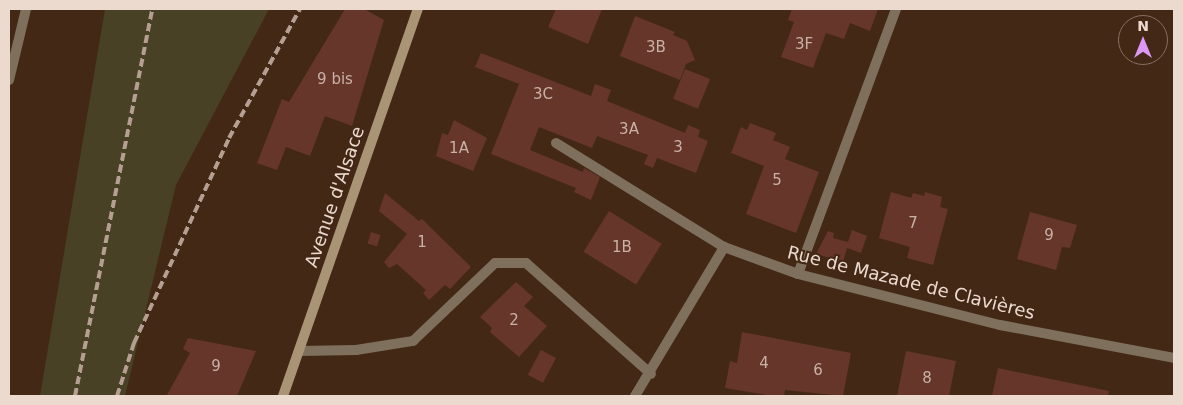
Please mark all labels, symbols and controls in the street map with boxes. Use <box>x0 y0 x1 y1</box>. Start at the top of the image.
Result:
north arrow <box>1118 15 1168 65</box>
text: N <box>1137 18 1149 34</box>
house number: 3F <box>795 36 813 54</box>
house number: 3B <box>646 39 666 57</box>
house number: 9 bis <box>317 71 353 89</box>
house number: 3C <box>533 86 553 104</box>
house number: 3A <box>619 121 639 139</box>
street label: Avenue d'Alsace <box>301 124 369 270</box>
house number: 3 <box>673 139 683 157</box>
house number: 1A <box>449 140 469 158</box>
house number: 5 <box>772 172 782 190</box>
house number: 7 <box>908 215 918 233</box>
house number: 9 <box>1044 227 1054 245</box>
house number: 1 <box>417 234 427 252</box>
house number: 1B <box>612 239 632 257</box>
street label: Rue de Mazade de Clavières <box>785 242 1037 324</box>
house number: 2 <box>509 312 519 330</box>
house number: 4 <box>759 355 769 373</box>
house number: 9 <box>211 358 221 376</box>
house number: 6 <box>813 362 823 380</box>
house number: 8 <box>922 370 932 388</box>

